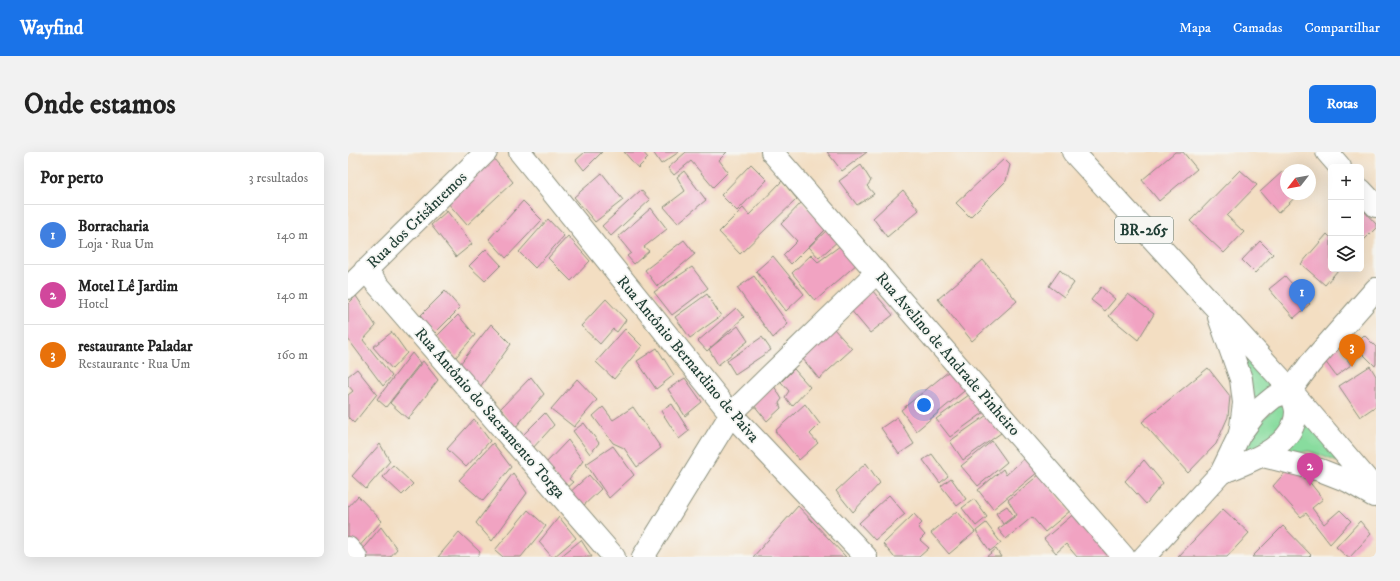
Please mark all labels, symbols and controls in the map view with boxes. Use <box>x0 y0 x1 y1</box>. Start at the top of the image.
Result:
text: Wayfind <box>20 17 83 40</box>
text: Mapa <box>1179 19 1211 37</box>
text: Camadas <box>1233 19 1282 37</box>
text: Compartilhar <box>1304 19 1380 37</box>
button: Rotas <box>1309 85 1376 123</box>
text: Onde estamos <box>24 87 176 122</box>
north arrow <box>1280 164 1316 200</box>
map controls <box>1328 164 1364 272</box>
button: + <box>1328 164 1364 200</box>
text: Por perto <box>40 167 103 189</box>
street label: Rua dos Crisântemos <box>363 167 471 273</box>
text: 3 resultados <box>249 170 308 186</box>
button: − <box>1328 200 1364 236</box>
text: Borracharia <box>78 217 149 236</box>
road number: BR-265 <box>1115 217 1173 243</box>
text: 1 <box>51 227 55 243</box>
text: 140 m <box>276 227 308 243</box>
text: Loja · Rua Um <box>78 236 154 252</box>
button: layers <box>1328 236 1364 272</box>
street label: Rua Avelino de Andrade Pinheiro <box>871 268 1025 440</box>
street label: Rua Antônio Bernardino de Paiva <box>612 272 764 446</box>
text: Motel Lê Jardim <box>78 277 178 296</box>
pin: 1 <box>1289 279 1315 312</box>
text: 2 <box>50 287 56 303</box>
text: 140 m <box>276 287 308 303</box>
text: Hotel <box>78 296 109 312</box>
street label: Rua Antônio do Sacramento Torga <box>410 324 570 503</box>
pin: 3 <box>1339 334 1365 367</box>
text: restaurante Paladar <box>78 337 193 356</box>
text: 3 <box>51 347 55 363</box>
text: 160 m <box>277 347 308 363</box>
text: Restaurante · Rua Um <box>78 356 190 372</box>
your location <box>914 395 934 415</box>
pin: 2 <box>1297 453 1323 486</box>

